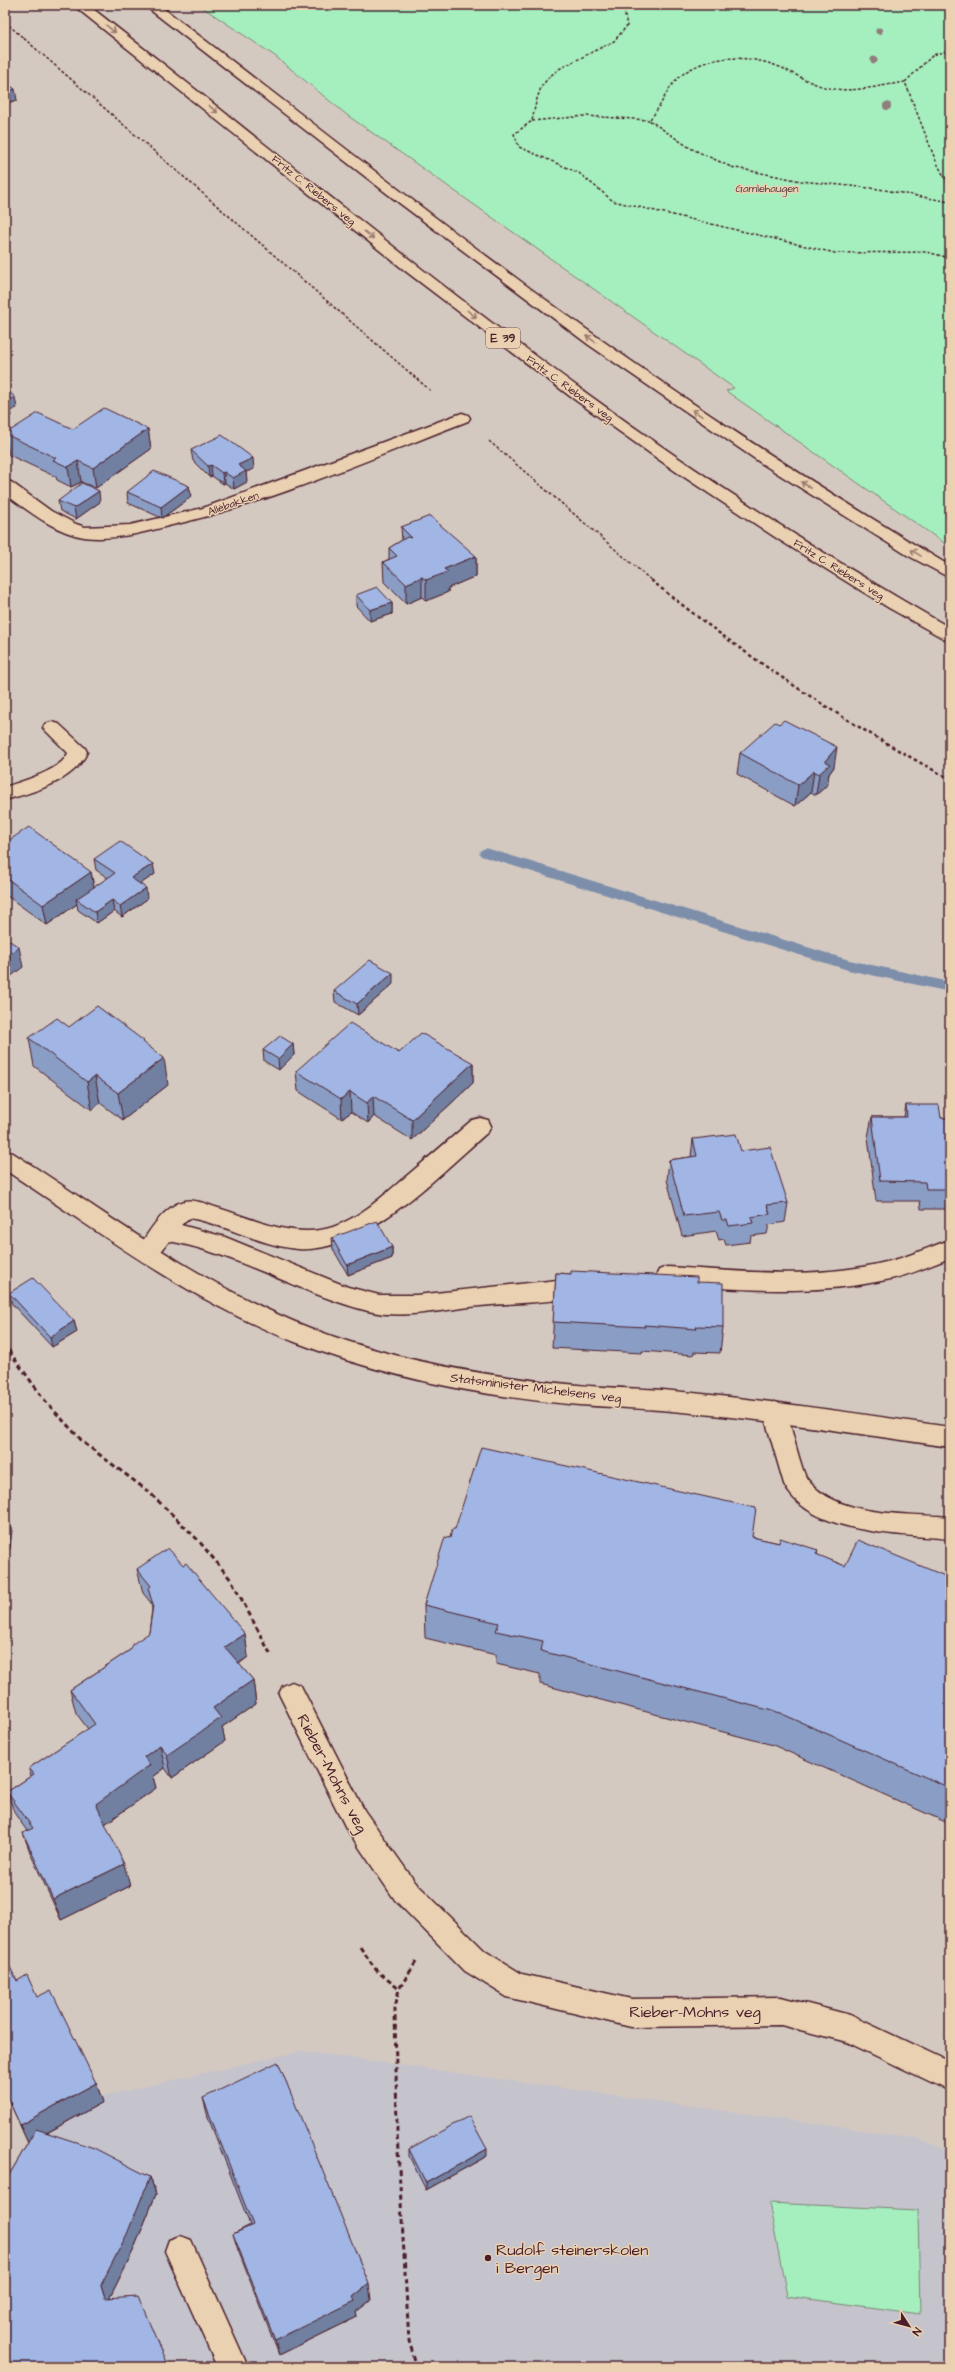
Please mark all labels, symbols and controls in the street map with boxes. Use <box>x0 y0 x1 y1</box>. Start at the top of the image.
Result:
one-way arrow <box>106 25 117 33</box>
one-way arrow <box>208 105 219 114</box>
street label: Fritz C. Riebers veg <box>268 152 359 230</box>
park label: Gamlehaugen <box>735 181 799 197</box>
one-way arrow <box>364 230 375 239</box>
one-way arrow <box>467 310 478 318</box>
road number: E 39 <box>486 328 520 348</box>
one-way arrow <box>585 335 596 343</box>
street label: Fritz C. Riebers veg <box>523 352 617 426</box>
one-way arrow <box>692 409 703 417</box>
one-way arrow <box>800 480 812 488</box>
street label: Allébakken <box>206 488 261 519</box>
street label: Fritz C. Riebers veg <box>790 535 887 604</box>
one-way arrow <box>910 549 922 557</box>
street label: Statsminister Michelsens veg <box>449 1369 623 1408</box>
street label: Rieber-Mohns veg <box>291 1710 373 1837</box>
street label: Rieber-Mohns veg <box>629 2001 761 2024</box>
place label: Rudolf steinerskolen i Bergen <box>496 2239 648 2280</box>
marker: Rudolf steinerskolen i Bergen <box>483 2253 493 2263</box>
north arrow <box>889 2306 929 2346</box>
text: N <box>909 2324 925 2339</box>

